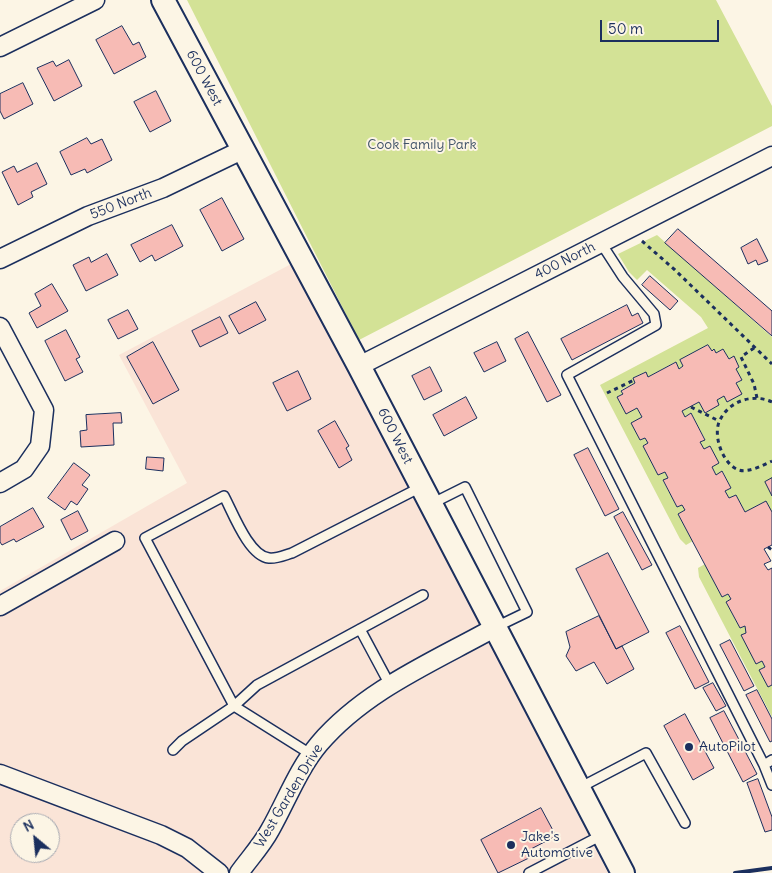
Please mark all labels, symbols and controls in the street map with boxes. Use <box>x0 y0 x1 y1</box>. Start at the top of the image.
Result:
scale bar <box>602 10 721 42</box>
text: 50 m <box>608 19 643 38</box>
street label: 600 West <box>182 47 226 109</box>
park label: Cook Family Park <box>367 137 477 153</box>
street label: 550 North <box>88 185 154 223</box>
street label: 400 North <box>532 239 598 283</box>
street label: 600 West <box>374 405 416 467</box>
place label: AutoPilot <box>699 739 756 755</box>
street label: West Garden Drive <box>251 741 327 851</box>
marker: AutoPilot <box>683 741 695 753</box>
north arrow <box>10 813 60 863</box>
text: N <box>20 815 37 836</box>
place label: Jake's Automotive <box>521 829 593 862</box>
marker: Jake's Automotive <box>505 839 517 851</box>

